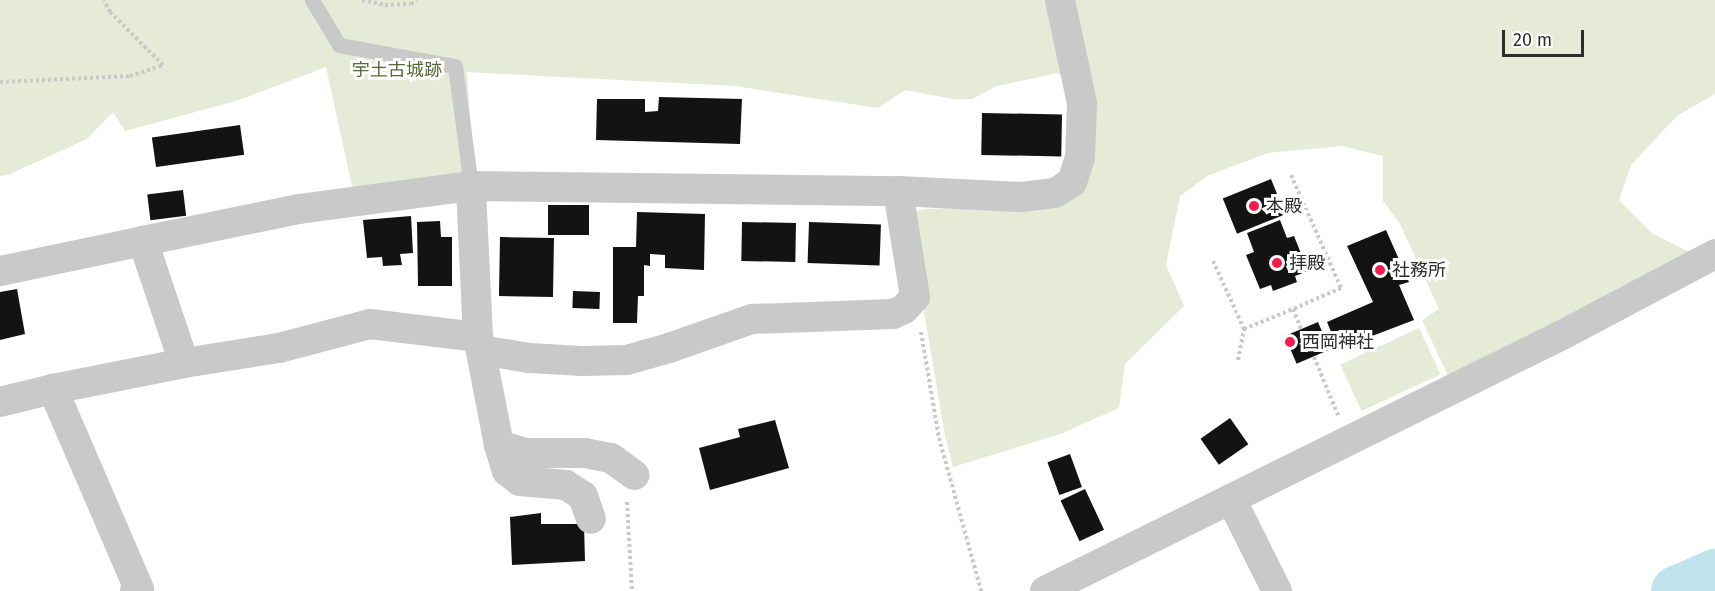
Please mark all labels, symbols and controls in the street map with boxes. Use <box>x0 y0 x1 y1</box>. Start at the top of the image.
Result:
scale bar <box>1505 18 1588 56</box>
text: 20 m <box>1513 29 1552 51</box>
park label: 宇土古城跡 <box>352 59 442 81</box>
place label: 本殿 <box>1266 195 1302 217</box>
marker: 本殿 <box>1247 199 1261 213</box>
place label: 拝殿 <box>1289 252 1325 274</box>
marker: 拝殿 <box>1270 256 1284 270</box>
place label: 社務所 <box>1392 259 1446 281</box>
marker: 社務所 <box>1373 263 1387 277</box>
place label: 西岡神社 <box>1302 331 1374 353</box>
marker: 西岡神社 <box>1283 335 1297 349</box>

